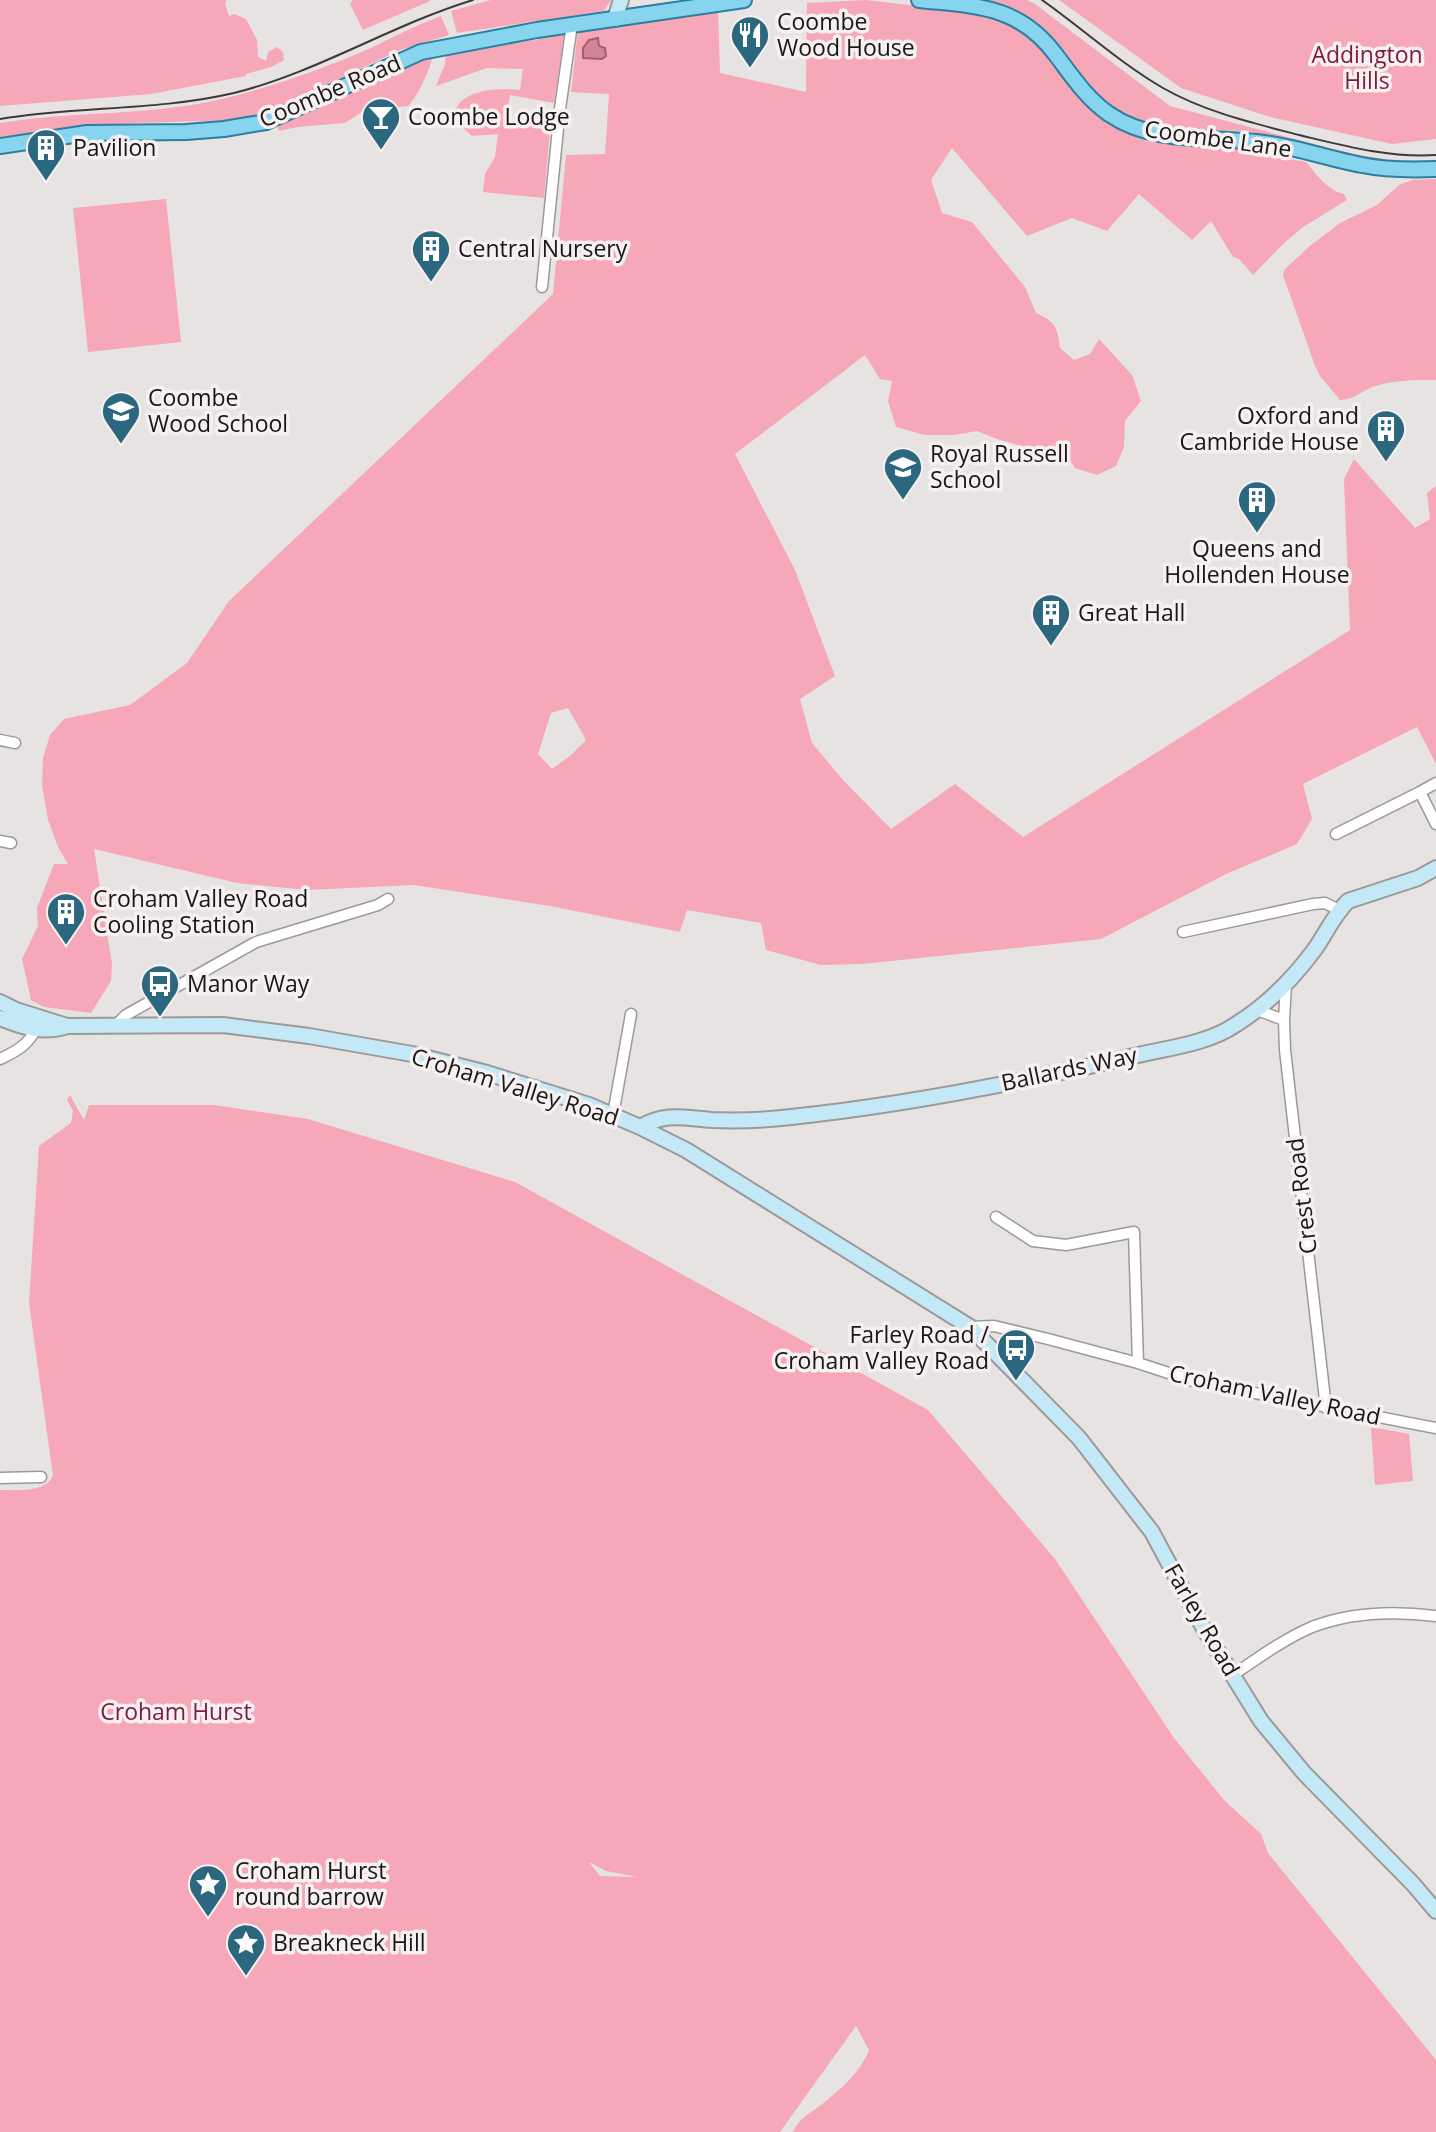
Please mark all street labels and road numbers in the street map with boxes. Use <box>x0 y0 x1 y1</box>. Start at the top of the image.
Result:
street label: Coombe Road <box>254 46 405 134</box>
street label: Coombe Lane <box>1143 112 1294 164</box>
street label: Ballards Way <box>998 1038 1140 1098</box>
street label: Croham Valley Road <box>408 1039 623 1133</box>
street label: Crest Road <box>1278 1136 1324 1256</box>
street label: Croham Valley Road <box>1167 1356 1384 1432</box>
street label: Farley Road <box>1158 1557 1248 1682</box>

